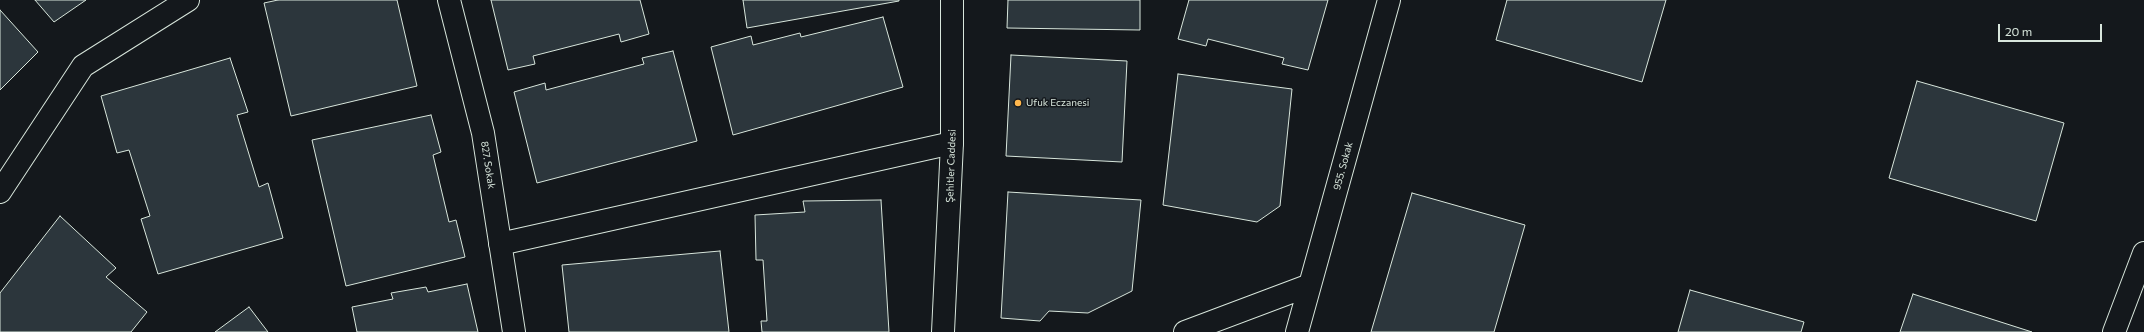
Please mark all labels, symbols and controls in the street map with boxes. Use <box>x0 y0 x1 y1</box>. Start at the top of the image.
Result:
scale bar <box>2000 16 2104 42</box>
text: 20 m <box>2005 24 2032 38</box>
place label: Ufuk Eczanesi <box>1026 97 1089 109</box>
marker: Ufuk Eczanesi <box>1013 98 1023 108</box>
street label: Şehitler Caddesi <box>944 129 958 203</box>
street label: 827. Sokak <box>478 140 498 190</box>
street label: 955. Sokak <box>1331 141 1355 191</box>

